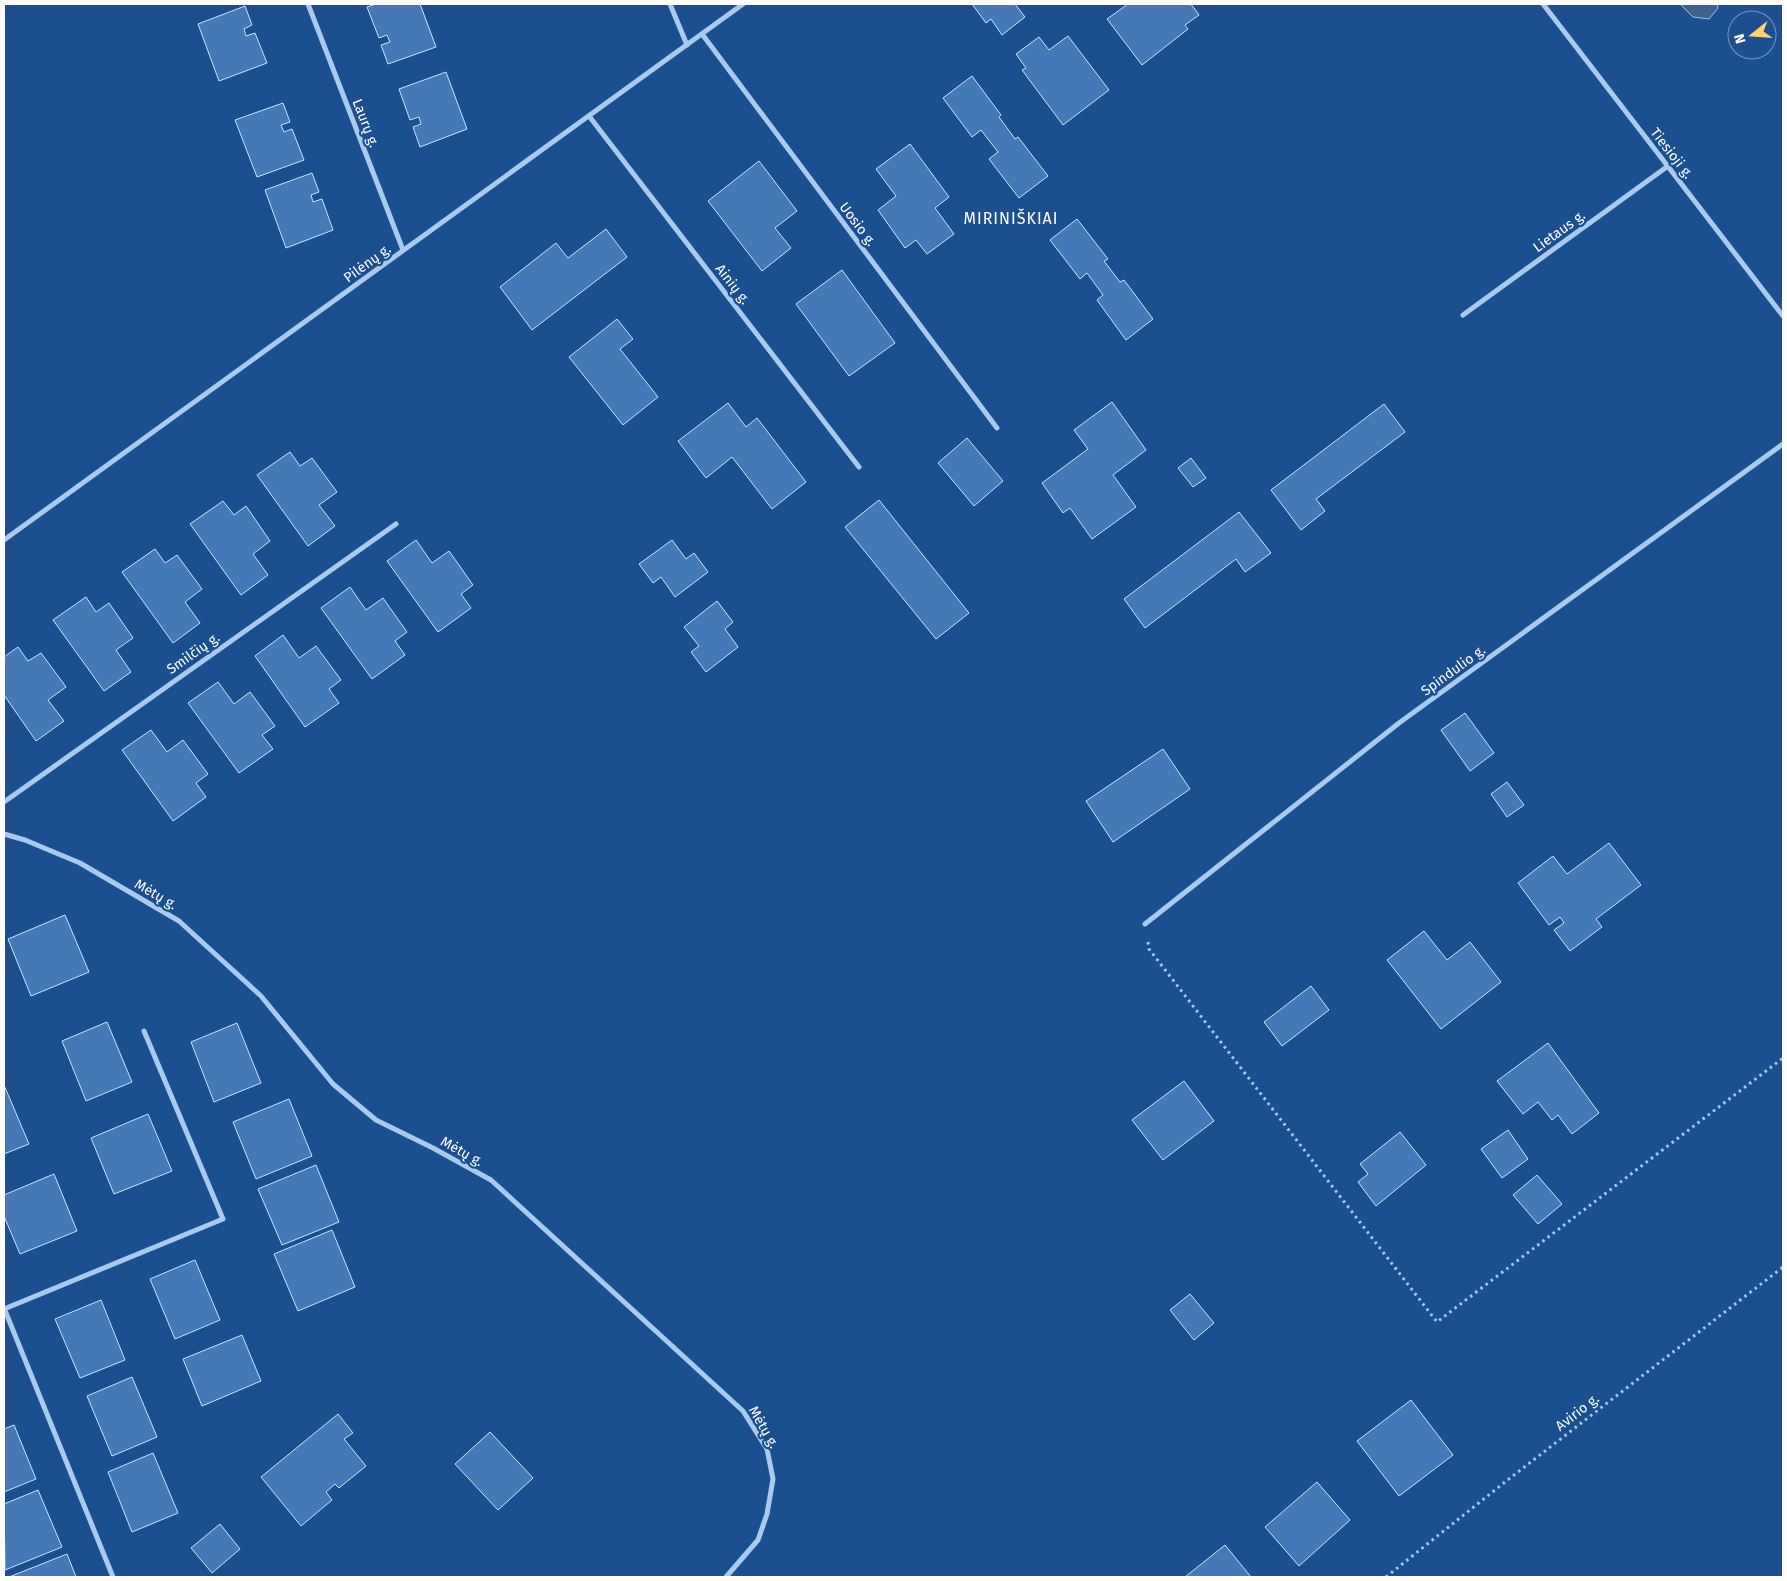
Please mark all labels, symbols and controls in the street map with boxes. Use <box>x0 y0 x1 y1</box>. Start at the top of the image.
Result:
north arrow <box>1727 10 1777 60</box>
text: N <box>1731 32 1750 46</box>
street label: Laurų g. <box>349 97 383 150</box>
street label: Tiesioji g. <box>1647 125 1697 182</box>
street label: Uosio g. <box>836 199 880 250</box>
street label: Lietaus g. <box>1530 207 1589 256</box>
district label: MIRINIŠKIAI <box>964 208 1058 228</box>
street label: Pilėnų g. <box>340 241 394 286</box>
street label: Ainių g. <box>712 261 754 308</box>
street label: Smilčių g. <box>164 629 223 678</box>
street label: Spindulio g. <box>1418 641 1489 699</box>
street label: Mėtų g. <box>132 876 180 913</box>
street label: Mėtų g. <box>437 1133 486 1170</box>
street label: Avirio g. <box>1552 1390 1603 1435</box>
street label: Mėtų g. <box>745 1403 782 1451</box>

